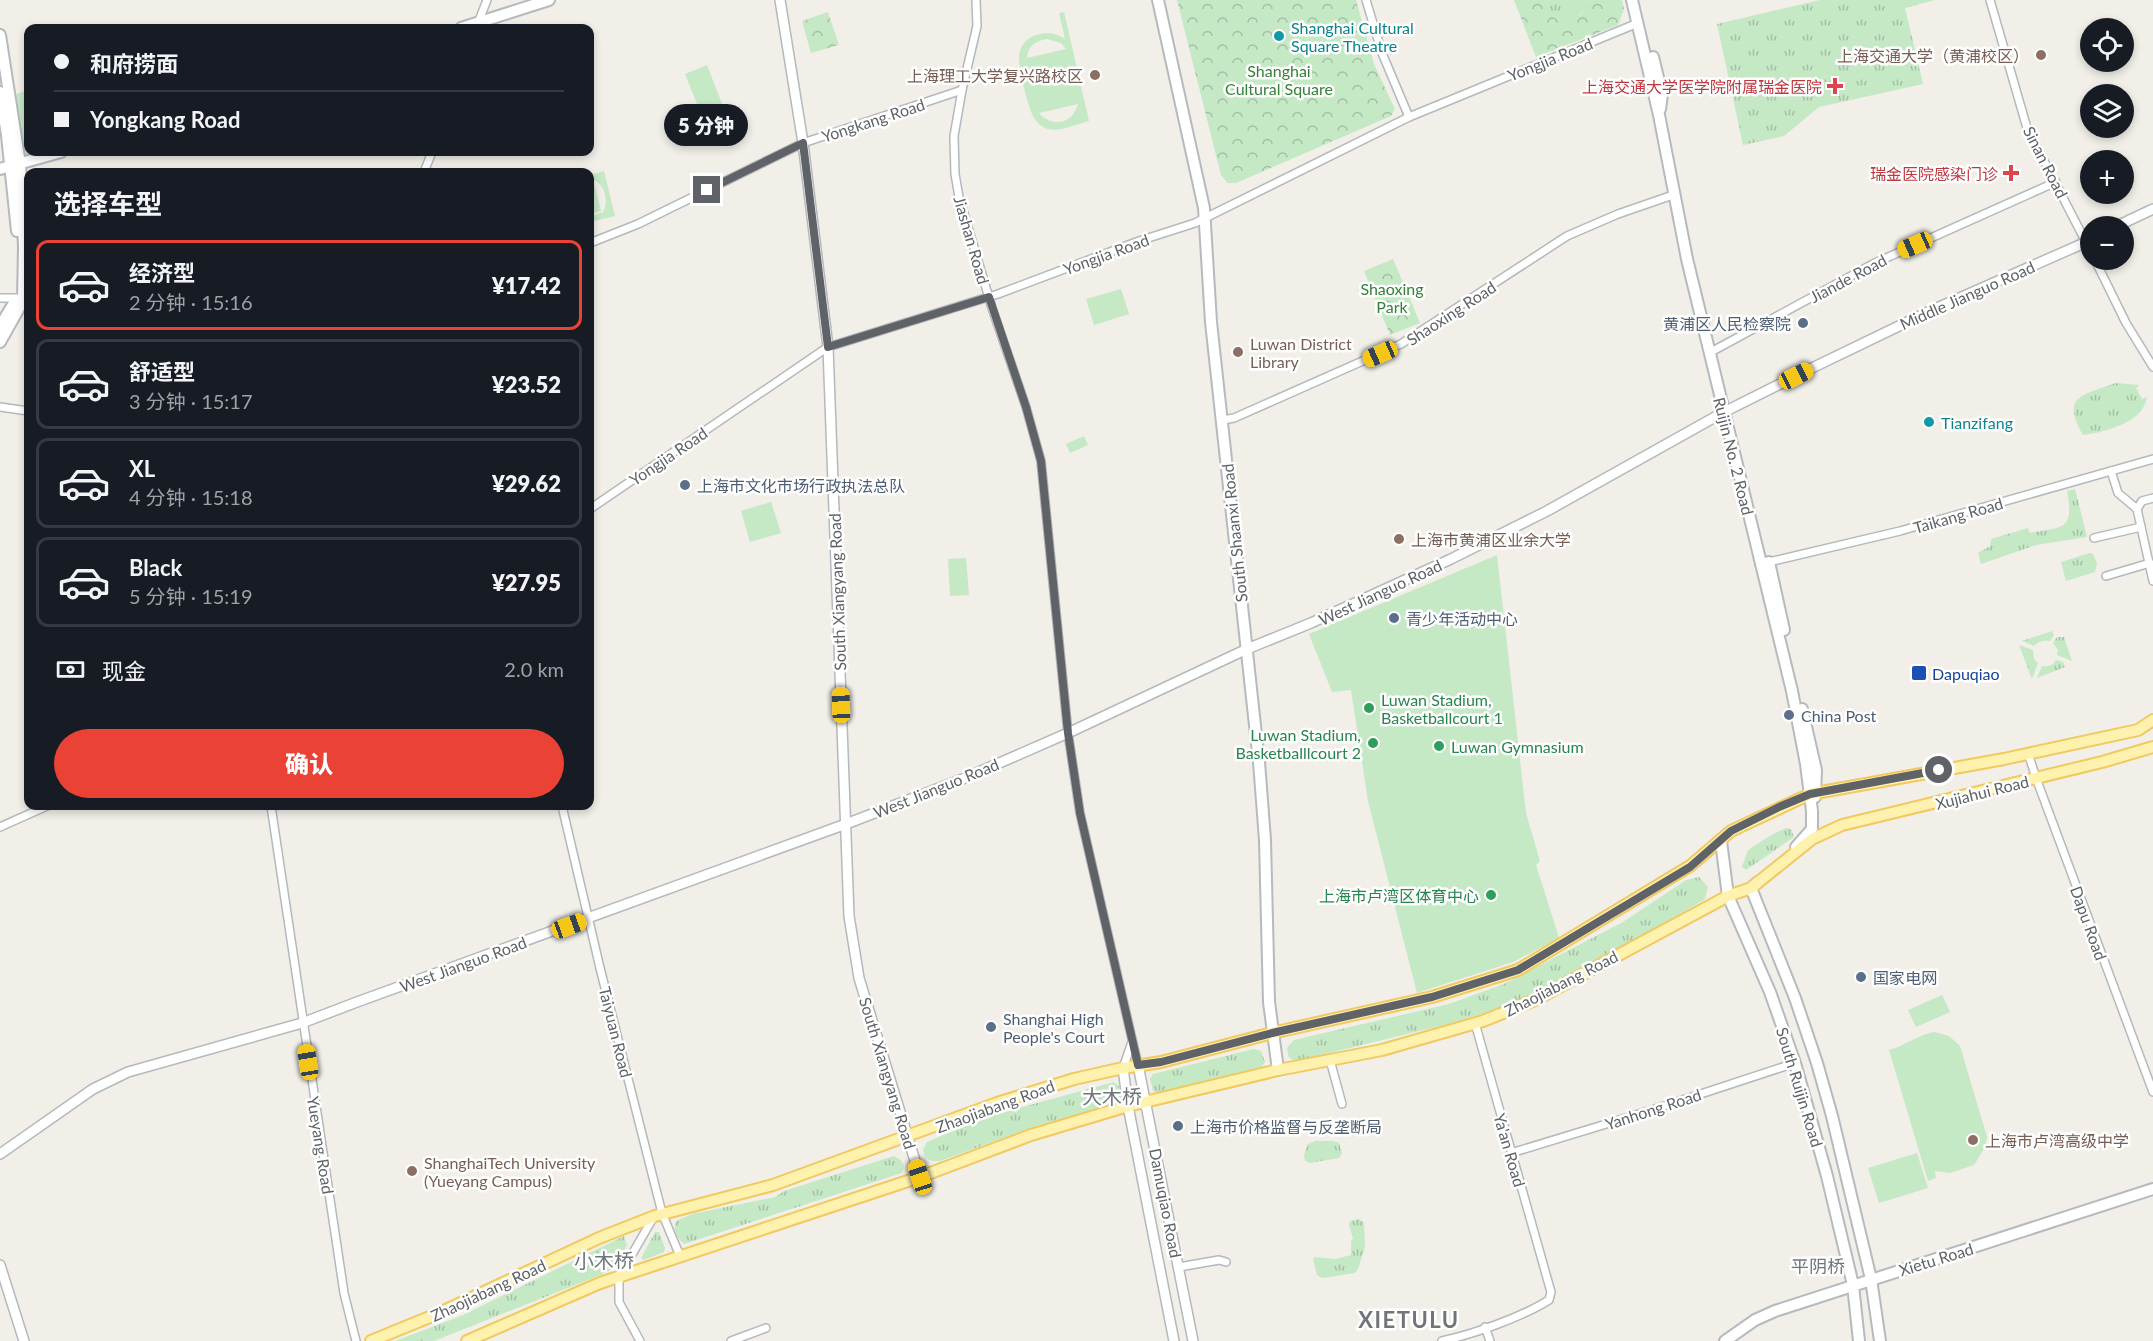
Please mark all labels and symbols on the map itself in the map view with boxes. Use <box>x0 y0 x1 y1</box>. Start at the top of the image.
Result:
place label: Shanghai Cultural Square Theatre <box>1291 18 1414 55</box>
marker: Shanghai Cultural Square Theatre <box>1272 29 1286 43</box>
street label: Yongjia Road <box>1505 33 1595 85</box>
place label: 上海交通大学（黄浦校区） <box>1837 46 2029 65</box>
marker: 上海交通大学（黄浦校区） <box>2034 48 2048 62</box>
park label: Shanghai Cultural Square <box>1225 61 1333 98</box>
place label: 上海理工大学复兴路校区 <box>907 66 1083 85</box>
marker: 上海理工大学复兴路校区 <box>1088 68 1102 82</box>
place label: 上海交通大学医学院附属瑞金医院 <box>1582 77 1822 96</box>
marker: 上海交通大学医学院附属瑞金医院 <box>1826 77 1844 95</box>
street label: Yongkang Road <box>819 94 927 146</box>
callout: 5 分钟 <box>665 103 749 145</box>
street label: Sinan Road <box>2020 123 2072 201</box>
place label: 瑞金医院感染门诊 <box>1870 164 1998 183</box>
marker: 瑞金医院感染门诊 <box>2002 164 2020 182</box>
route end <box>693 176 720 203</box>
street label: Jiashan Road <box>950 194 994 286</box>
car <box>1895 229 1935 261</box>
street label: Yongjia Road <box>1061 230 1151 278</box>
street label: Jiande Road <box>1806 250 1890 306</box>
street label: Middle Jianguo Road <box>1897 257 2037 333</box>
street label: Shaoxing Road <box>1403 277 1499 349</box>
park label: Shaoxing Park <box>1360 279 1424 316</box>
place label: 黄浦区人民检察院 <box>1663 314 1791 333</box>
marker: 黄浦区人民检察院 <box>1796 316 1810 330</box>
place label: Luwan District Library <box>1250 334 1352 371</box>
car <box>1360 338 1400 370</box>
marker: Luwan District Library <box>1231 345 1245 359</box>
car <box>1776 360 1816 392</box>
street label: Ruijin No. 2 Road <box>1710 395 1758 517</box>
place label: Tianzifang <box>1941 413 2013 432</box>
marker: Tianzifang <box>1922 415 1936 429</box>
street label: Yongjia Road <box>625 423 711 489</box>
street label: South Shaanxi Road <box>1217 463 1251 603</box>
place label: 上海市文化市场行政执法总队 <box>697 476 905 495</box>
marker: 上海市文化市场行政执法总队 <box>678 478 692 492</box>
street label: Taikang Road <box>1911 493 2005 537</box>
street label: South Xiangyang Road <box>825 513 849 671</box>
place label: 上海市黄浦区业余大学 <box>1411 530 1571 549</box>
marker: 上海市黄浦区业余大学 <box>1392 532 1406 546</box>
street label: West Jianguo Road <box>1315 555 1445 629</box>
place label: 青少年活动中心 <box>1406 609 1518 628</box>
marker: 青少年活动中心 <box>1387 611 1401 625</box>
marker: Dapuqiao <box>1910 664 1928 682</box>
place label: Dapuqiao <box>1932 664 2000 683</box>
car <box>831 687 851 723</box>
place label: Luwan Stadium, Basketballcourt 1 <box>1381 690 1503 727</box>
marker: Luwan Stadium, Basketballcourt 1 <box>1362 701 1376 715</box>
place label: China Post <box>1801 706 1877 725</box>
marker: China Post <box>1782 708 1796 722</box>
place label: Luwan Stadium, Basketballlcourt 2 <box>1235 725 1361 762</box>
marker: Luwan Stadium, Basketballlcourt 2 <box>1366 736 1380 750</box>
place label: Luwan Gymnasium <box>1451 737 1584 756</box>
marker: Luwan Gymnasium <box>1432 739 1446 753</box>
street label: West Jianguo Road <box>870 754 1002 822</box>
route start <box>1925 756 1952 783</box>
street label: Xujiahui Road <box>1933 771 2031 813</box>
street label: Dapu Road <box>2067 883 2111 963</box>
place label: 上海市卢湾区体育中心 <box>1319 886 1479 905</box>
marker: 上海市卢湾区体育中心 <box>1484 888 1498 902</box>
car <box>549 911 589 941</box>
street label: West Jianguo Road <box>397 932 529 996</box>
street label: Zhaojiabang Road <box>1501 946 1621 1020</box>
place label: 国家电网 <box>1873 968 1937 987</box>
marker: 国家电网 <box>1854 970 1868 984</box>
street label: Taiyuan Road <box>596 985 636 1079</box>
street label: South Xiangyang Road <box>856 995 920 1151</box>
place label: Shanghai High People's Court <box>1003 1009 1105 1046</box>
marker: Shanghai High People's Court <box>984 1020 998 1034</box>
street label: South Ruijin Road <box>1773 1025 1827 1149</box>
car <box>296 1043 320 1081</box>
street label: Zhaojiabang Road <box>933 1076 1057 1136</box>
district label: 大木桥 <box>1082 1084 1142 1108</box>
street label: Yanhong Road <box>1603 1085 1703 1133</box>
street label: Yueyang Road <box>304 1095 338 1195</box>
street label: Ya'an Road <box>1490 1111 1530 1189</box>
place label: 上海市价格监督与反垄断局 <box>1190 1117 1382 1136</box>
marker: 上海市价格监督与反垄断局 <box>1171 1119 1185 1133</box>
place label: 上海市卢湾高级中学 <box>1985 1131 2129 1150</box>
marker: 上海市卢湾高级中学 <box>1966 1133 1980 1147</box>
street label: Damuqiao Road <box>1146 1147 1186 1259</box>
place label: ShanghaiTech University (Yueyang Campus) <box>424 1153 596 1190</box>
car <box>906 1157 934 1197</box>
marker: ShanghaiTech University (Yueyang Campus) <box>405 1164 419 1178</box>
street label: Xietu Road <box>1896 1239 1976 1279</box>
district label: 小木桥 <box>574 1248 634 1272</box>
street label: Zhaojiabang Road <box>427 1255 549 1325</box>
district label: 平阴桥 <box>1791 1255 1845 1277</box>
district label: XIETULU <box>1358 1306 1460 1333</box>

